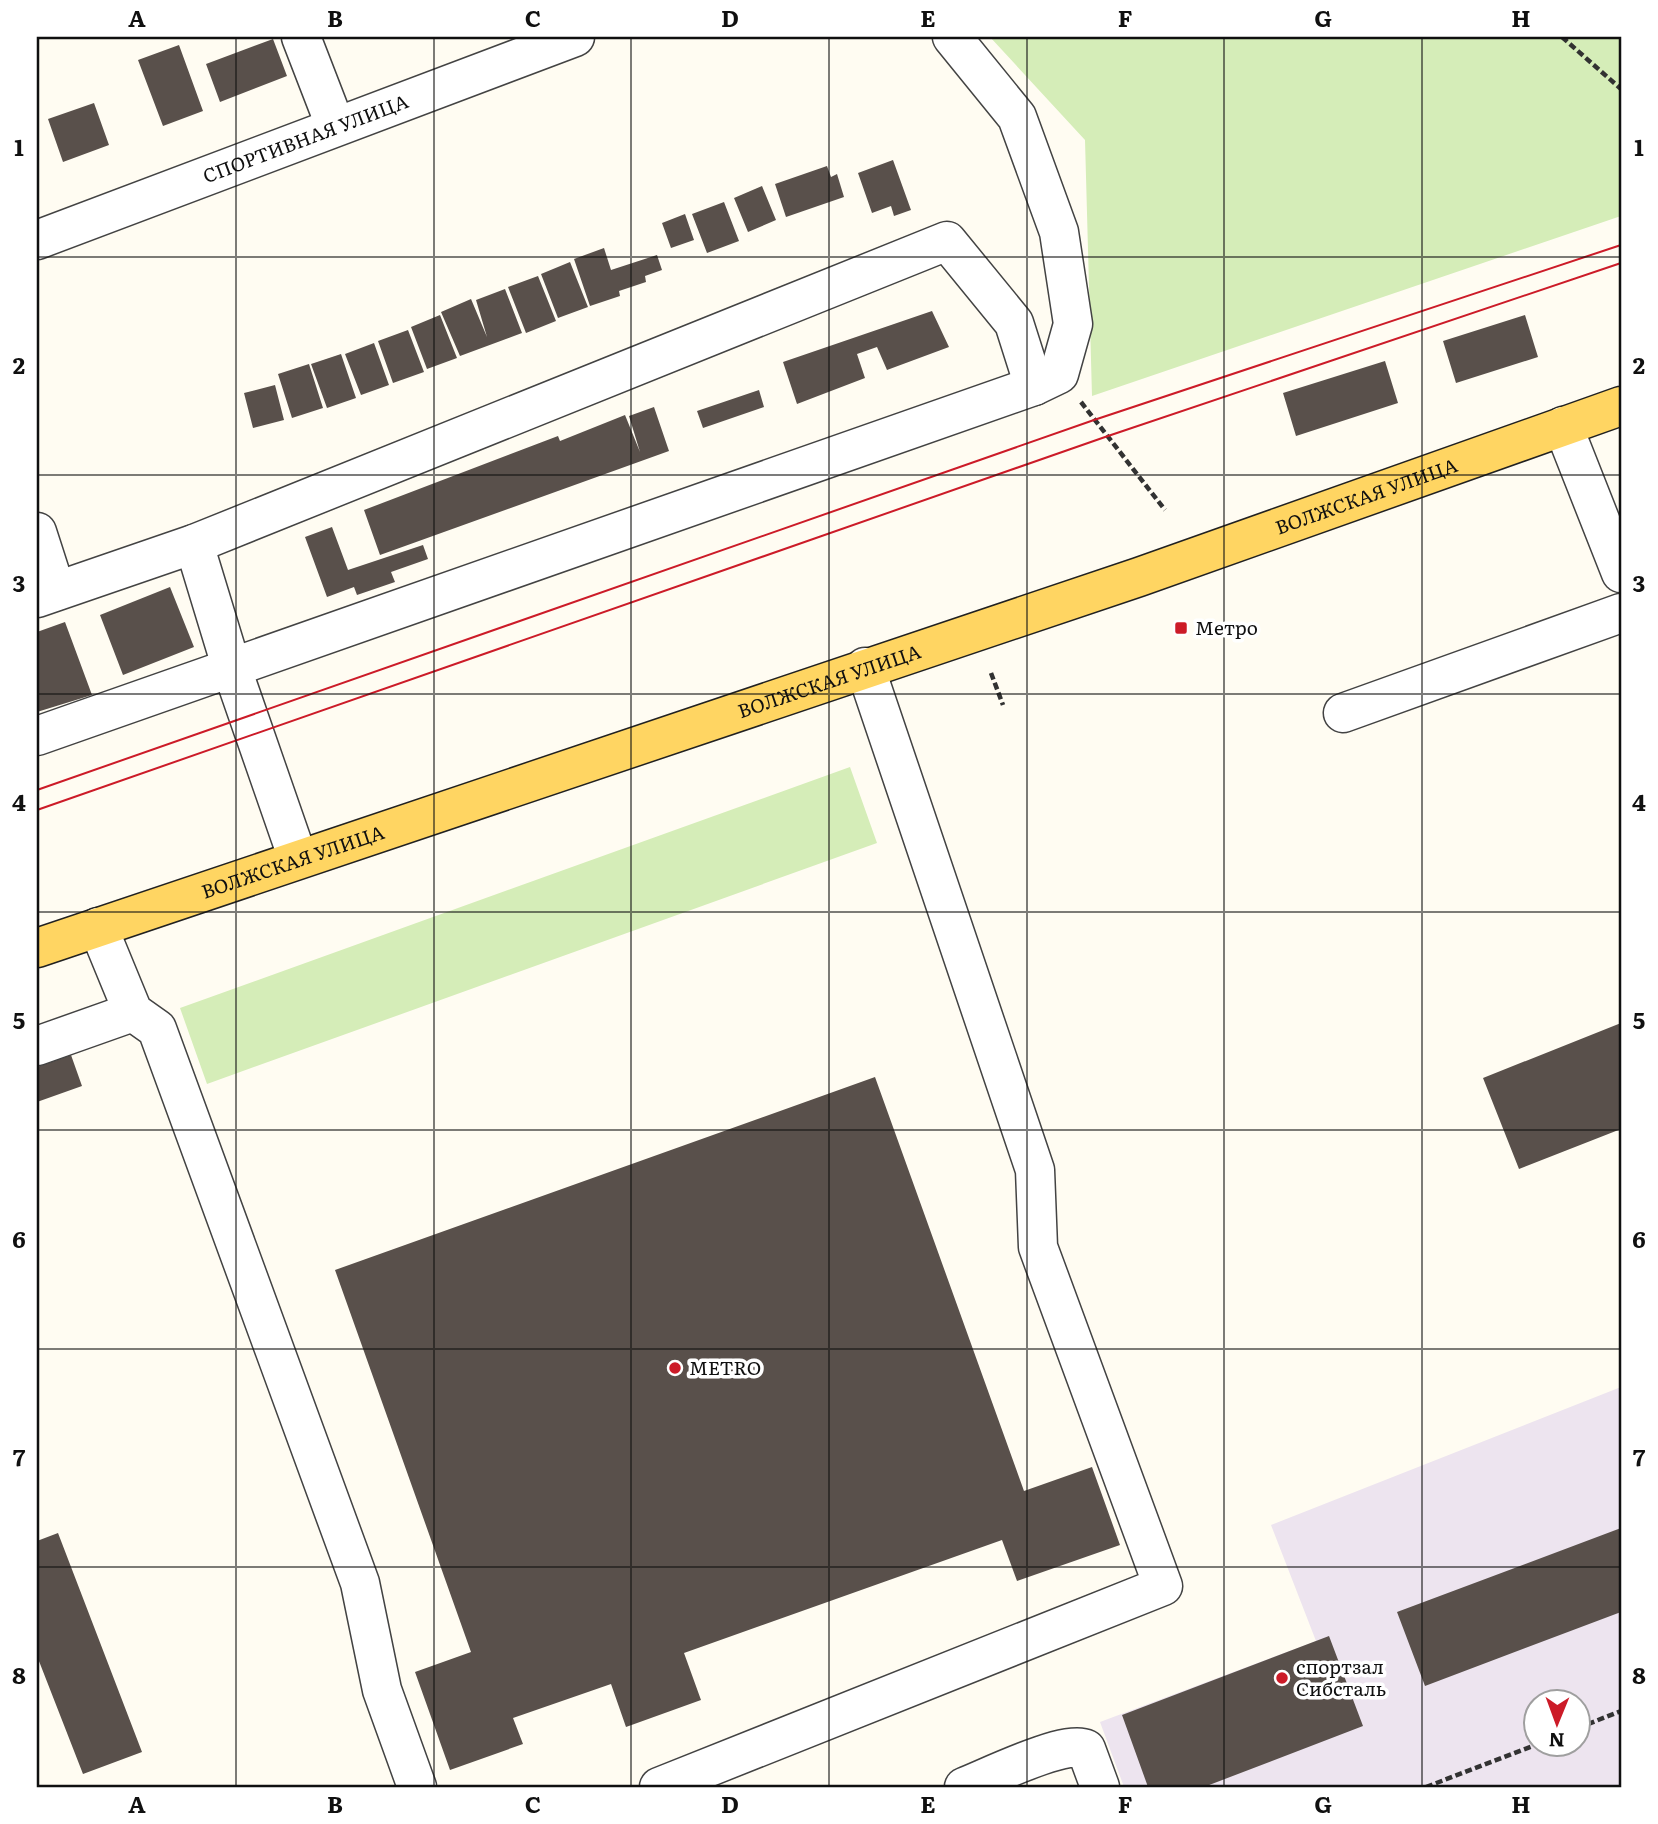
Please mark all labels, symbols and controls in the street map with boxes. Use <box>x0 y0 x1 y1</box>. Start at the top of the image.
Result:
text: A <box>128 0 146 34</box>
text: B <box>327 0 343 34</box>
text: C <box>525 0 541 34</box>
text: D <box>721 0 739 34</box>
text: E <box>920 0 936 34</box>
text: F <box>1118 0 1133 34</box>
text: G <box>1314 0 1332 34</box>
text: H <box>1511 0 1531 34</box>
street label: СПОРТИВНАЯ УЛИЦА <box>198 86 412 189</box>
text: 1 <box>14 129 24 163</box>
text: 1 <box>1634 129 1644 163</box>
text: 2 <box>13 347 25 381</box>
text: 2 <box>1633 347 1645 381</box>
street label: ВОЛЖСКАЯ УЛИЦА <box>1271 450 1461 541</box>
text: 3 <box>13 565 25 599</box>
text: 3 <box>1633 565 1645 599</box>
place label: Метро <box>1195 613 1258 641</box>
marker: Метро <box>1173 620 1189 636</box>
street label: ВОЛЖСКАЯ УЛИЦА <box>734 637 924 724</box>
text: 4 <box>12 784 26 818</box>
text: 4 <box>1632 784 1646 818</box>
street label: ВОЛЖСКАЯ УЛИЦА <box>197 817 388 905</box>
text: 5 <box>13 1002 25 1036</box>
text: 5 <box>1633 1002 1645 1036</box>
text: 6 <box>12 1221 26 1255</box>
text: 6 <box>1632 1221 1646 1255</box>
place label: METRO <box>689 1353 761 1381</box>
marker: METRO <box>667 1360 683 1376</box>
text: 7 <box>13 1439 26 1473</box>
text: 7 <box>1633 1439 1646 1473</box>
place label: спортзал Сибсталь <box>1296 1652 1386 1702</box>
text: 8 <box>12 1657 26 1691</box>
text: 8 <box>1632 1657 1646 1691</box>
marker: спортзал Сибсталь <box>1274 1670 1290 1686</box>
north arrow <box>1522 1688 1592 1758</box>
text: N <box>1548 1727 1565 1755</box>
text: A <box>128 1786 146 1820</box>
text: B <box>327 1786 343 1820</box>
text: C <box>525 1786 541 1820</box>
text: D <box>721 1786 739 1820</box>
text: E <box>920 1786 936 1820</box>
text: F <box>1118 1786 1133 1820</box>
text: G <box>1314 1786 1332 1820</box>
text: H <box>1511 1786 1531 1820</box>

